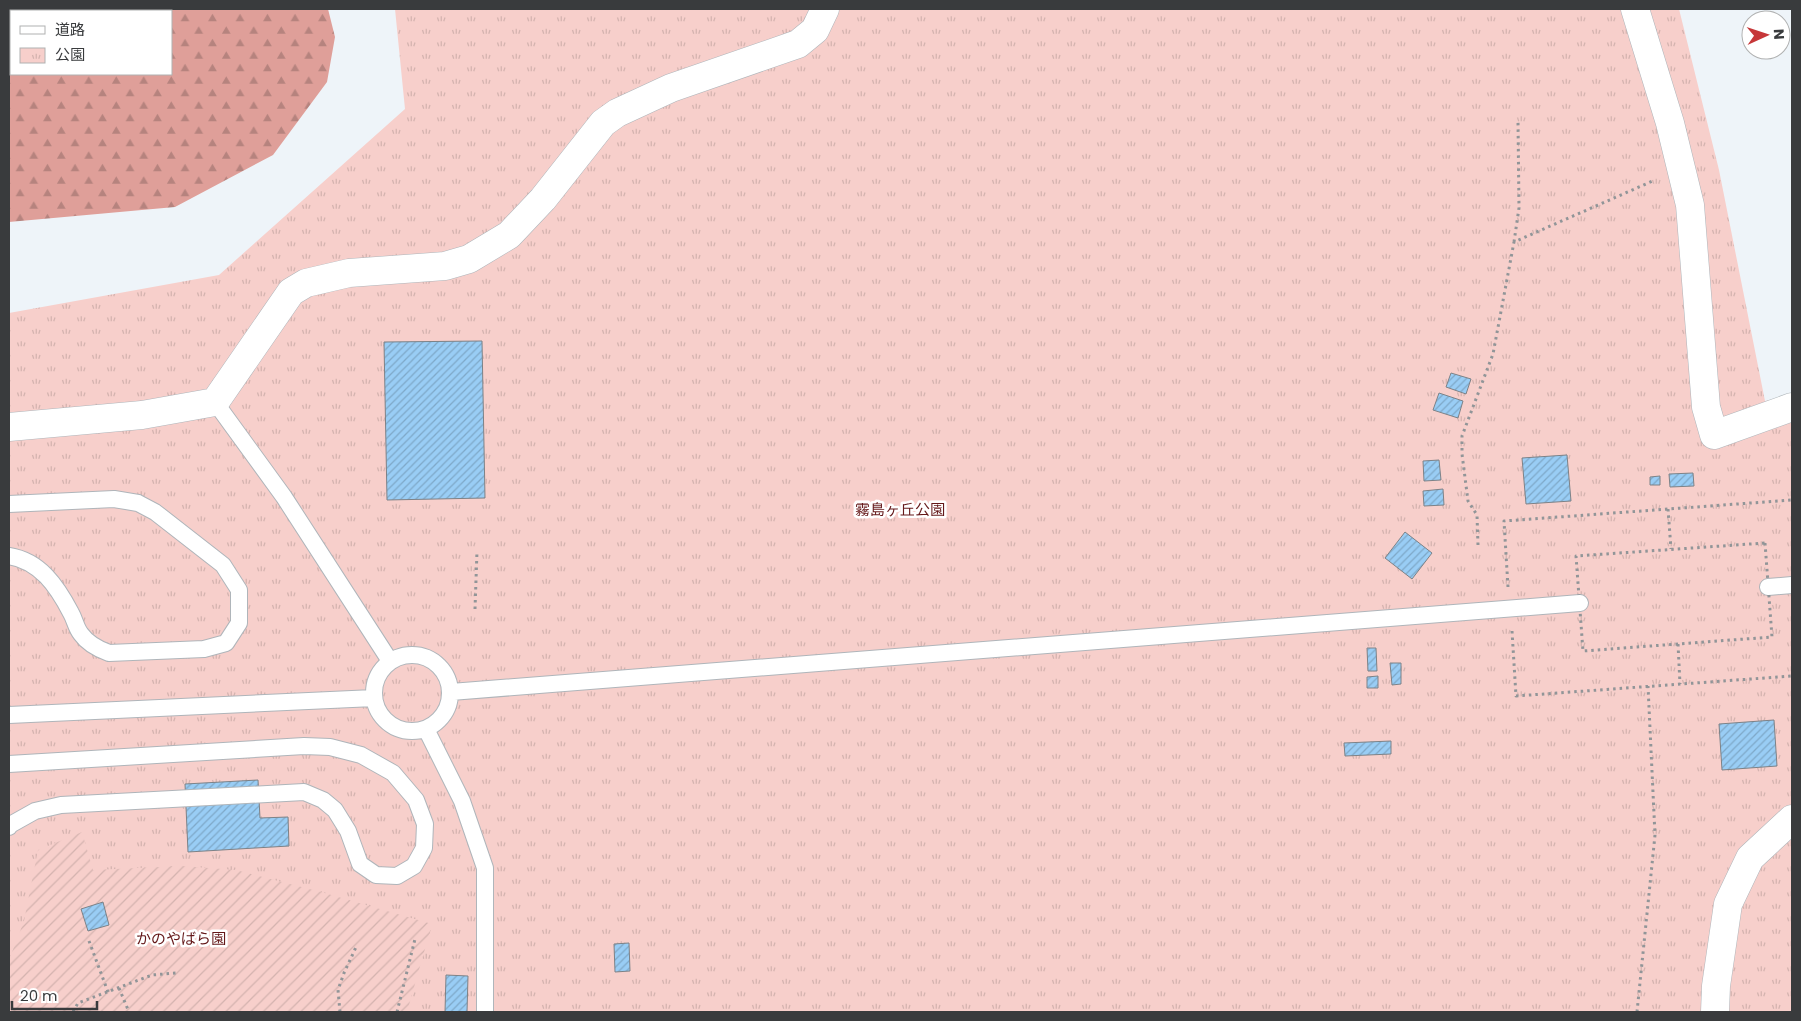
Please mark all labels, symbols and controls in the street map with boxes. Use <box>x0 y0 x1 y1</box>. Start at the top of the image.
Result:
legend <box>10 10 172 75</box>
north arrow <box>1741 10 1791 60</box>
text: 道路 <box>55 19 85 40</box>
text: N <box>1769 29 1789 40</box>
text: 公園 <box>55 44 85 65</box>
park label: 霧島ヶ丘公園 <box>855 499 945 520</box>
park label: かのやばら園 <box>136 928 226 949</box>
scale bar <box>12 978 98 1010</box>
text: 20 m <box>20 985 58 1006</box>

